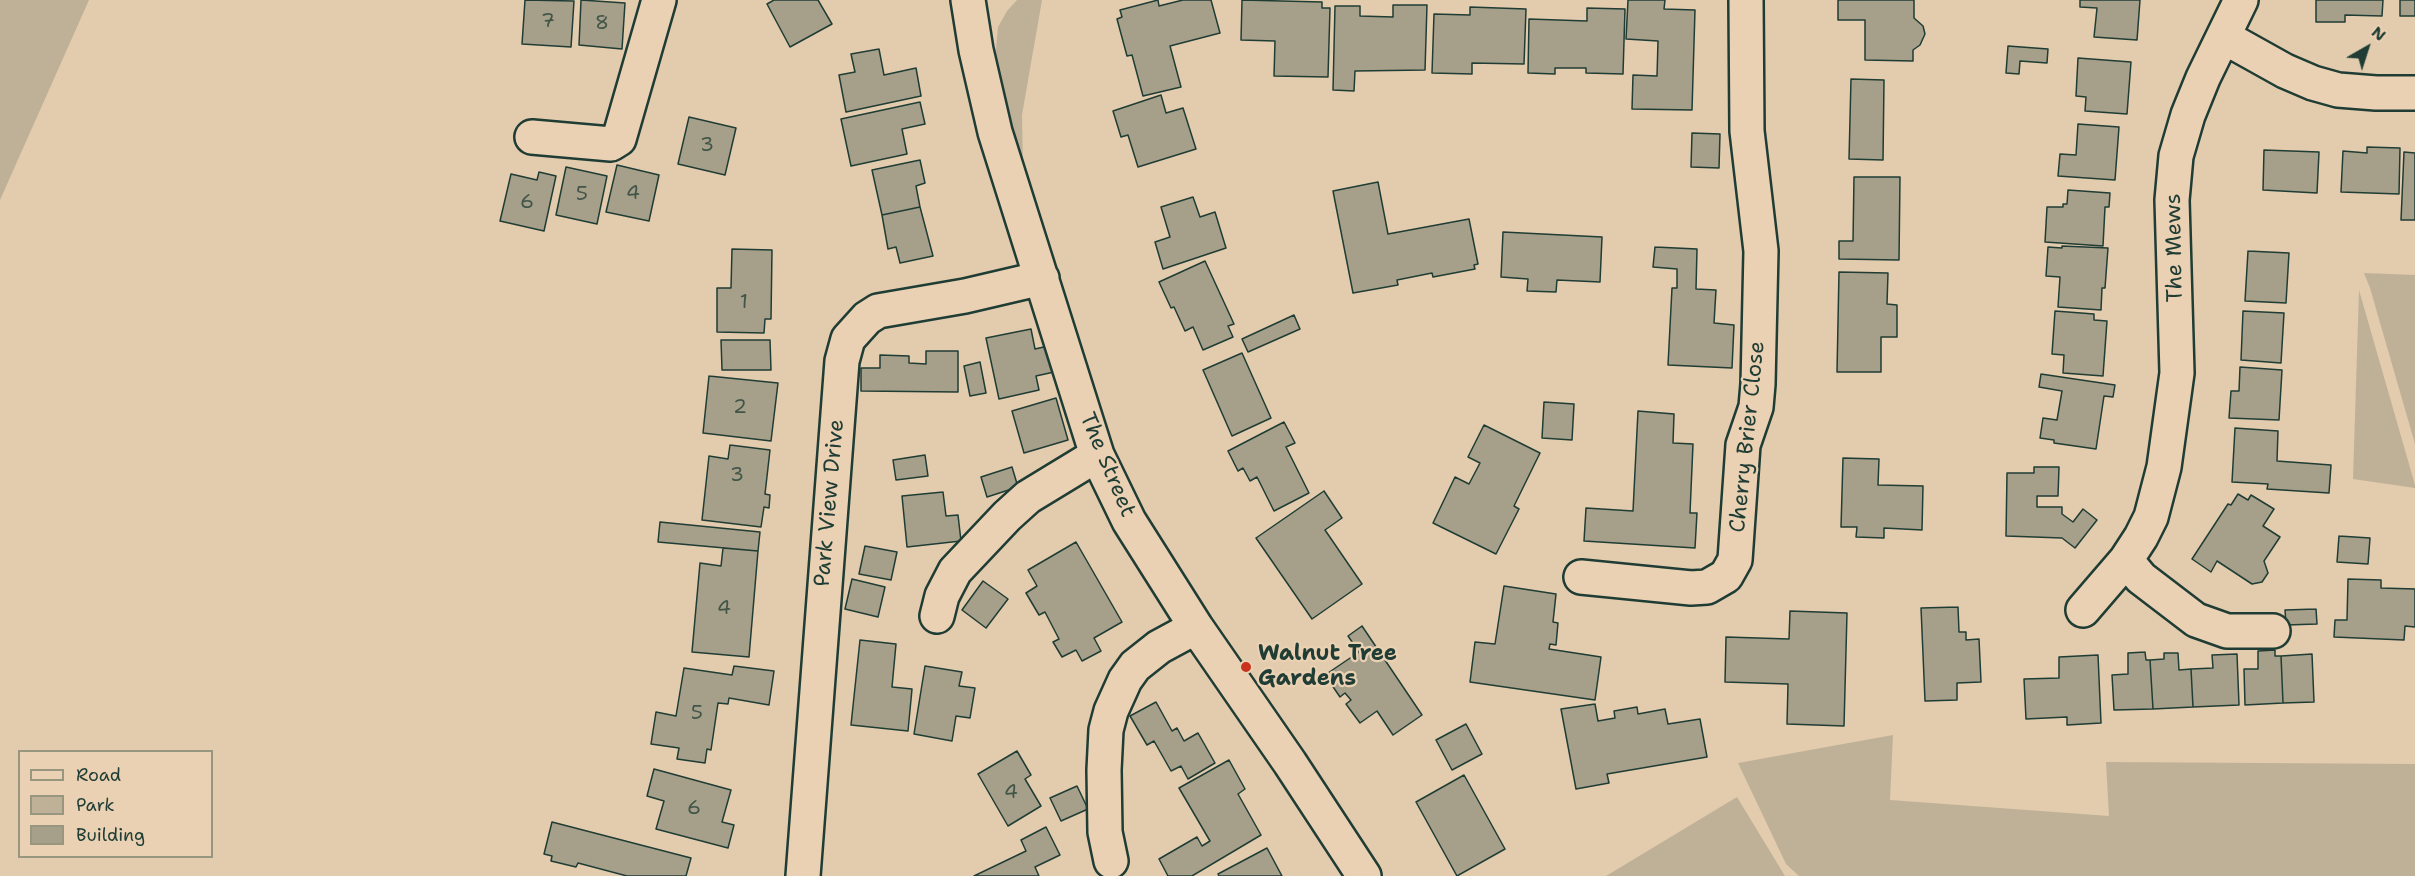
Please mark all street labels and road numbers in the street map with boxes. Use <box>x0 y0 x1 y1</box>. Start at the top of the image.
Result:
street label: The Mews <box>2161 193 2189 303</box>
street label: Cherry Brier Close <box>1725 340 1771 534</box>
street label: The Street <box>1073 409 1141 521</box>
street label: Park View Drive <box>810 418 850 588</box>

